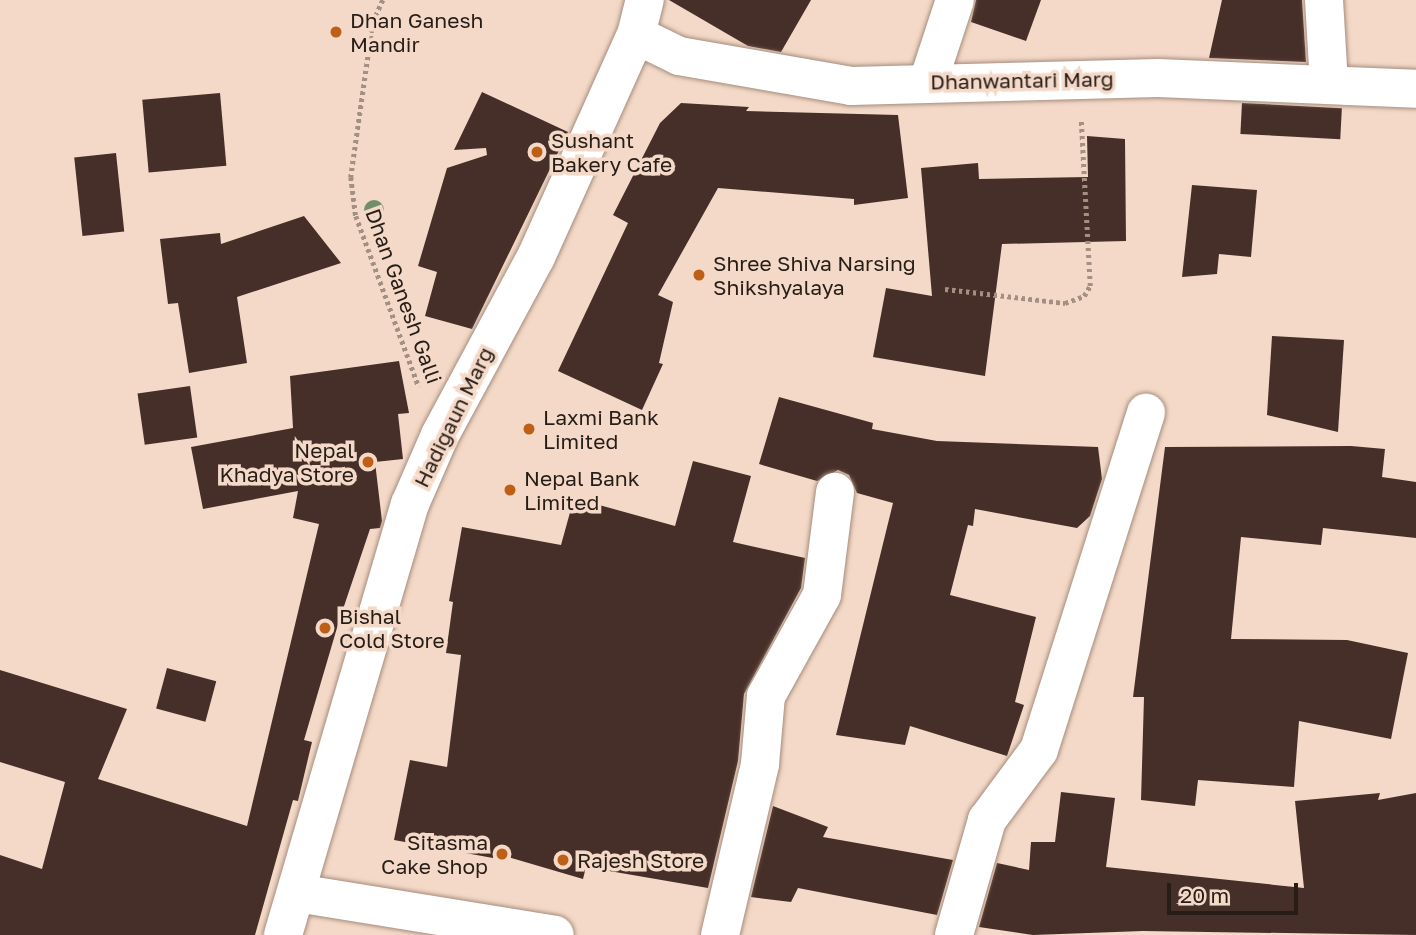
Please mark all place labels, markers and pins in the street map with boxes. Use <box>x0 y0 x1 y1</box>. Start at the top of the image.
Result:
place label: Dhan Ganesh Mandir <box>350 7 483 57</box>
marker: Dhan Ganesh Mandir <box>328 24 344 40</box>
place label: Sushant Bakery Cafe <box>551 127 672 177</box>
marker: Sushant Bakery Cafe <box>529 144 545 160</box>
place label: Shree Shiva Narsing Shikshyalaya <box>713 250 916 300</box>
marker: Shree Shiva Narsing Shikshyalaya <box>691 267 707 283</box>
place label: Laxmi Bank Limited <box>543 404 659 454</box>
marker: Laxmi Bank Limited <box>521 421 537 437</box>
place label: Nepal Khadya Store <box>219 437 354 487</box>
marker: Nepal Khadya Store <box>360 454 376 470</box>
place label: Nepal Bank Limited <box>524 465 640 515</box>
marker: Nepal Bank Limited <box>502 482 518 498</box>
place label: Bishal Cold Store <box>339 603 445 653</box>
marker: Bishal Cold Store <box>317 620 333 636</box>
place label: Sitasma Cake Shop <box>381 829 488 879</box>
marker: Sitasma Cake Shop <box>494 846 510 862</box>
place label: Rajesh Store <box>577 847 704 873</box>
marker: Rajesh Store <box>555 852 571 868</box>

